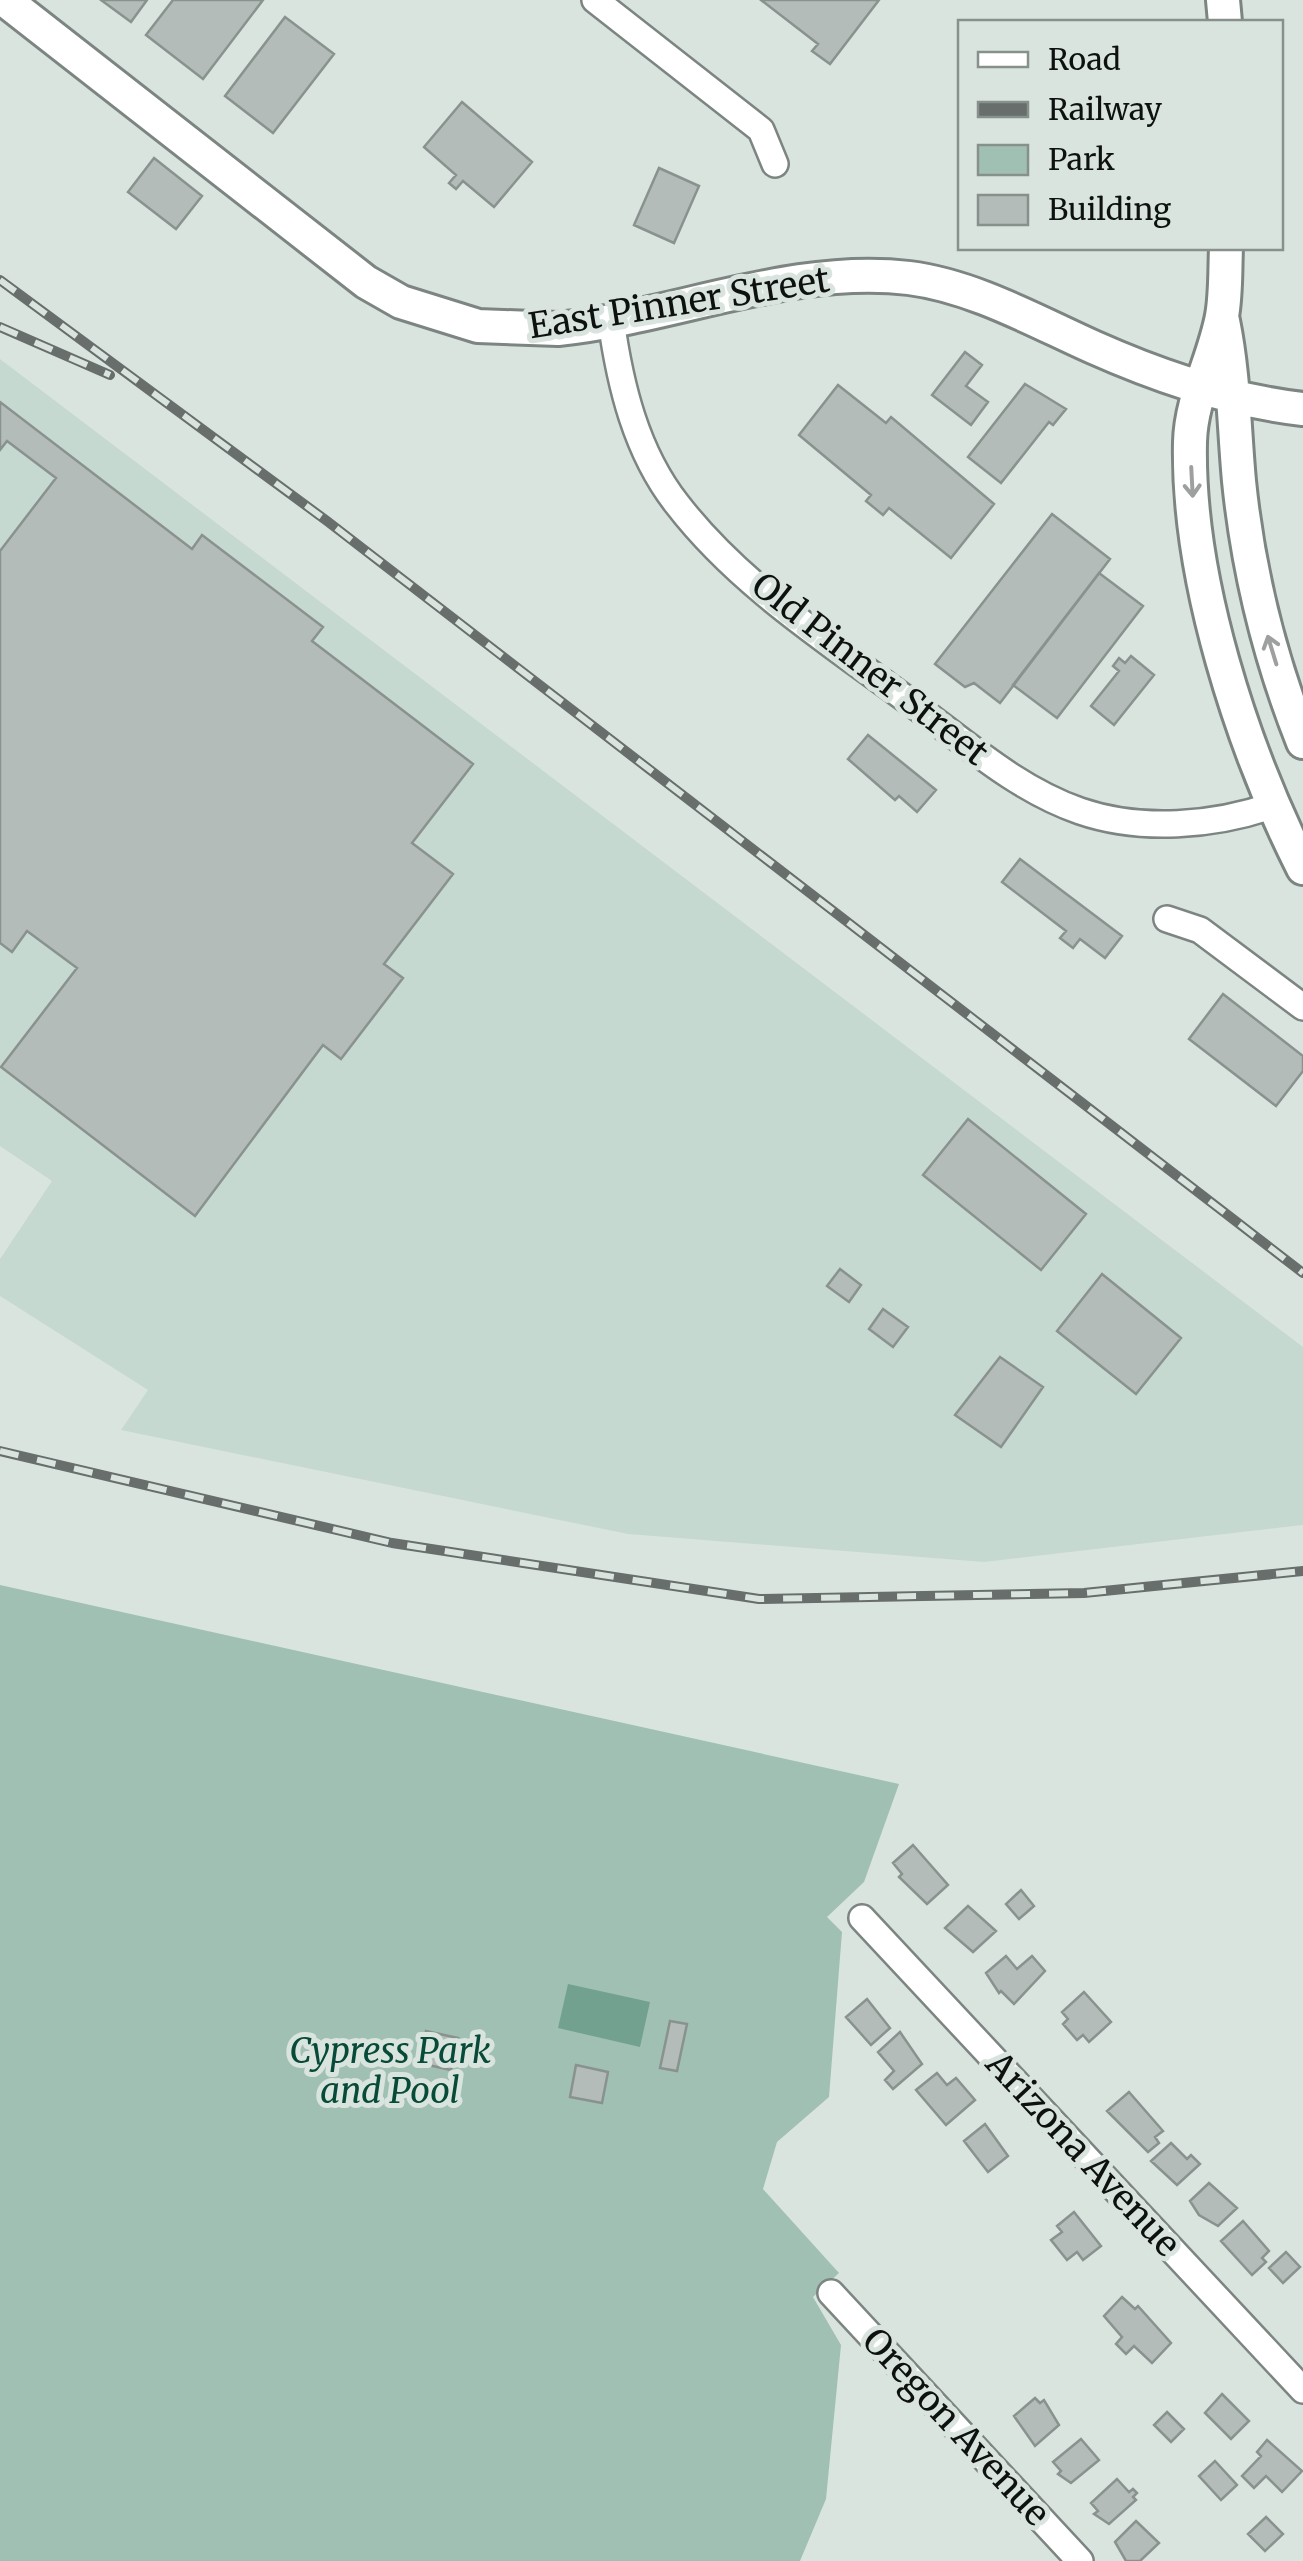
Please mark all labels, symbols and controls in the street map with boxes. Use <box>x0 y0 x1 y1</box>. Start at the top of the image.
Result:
legend <box>958 20 1283 250</box>
text: Road <box>1048 40 1121 78</box>
text: Railway <box>1048 90 1163 128</box>
text: Park <box>1048 140 1115 178</box>
text: Building <box>1048 190 1171 228</box>
street label: East Pinner Street <box>525 257 833 349</box>
one-way arrow <box>1183 465 1202 497</box>
street label: Old Pinner Street <box>743 563 997 775</box>
one-way arrow <box>1262 635 1280 666</box>
park label: Cypress Park and Pool <box>289 2029 491 2113</box>
street label: Arizona Avenue <box>976 2042 1189 2266</box>
street label: Oregon Avenue <box>853 2319 1059 2535</box>

